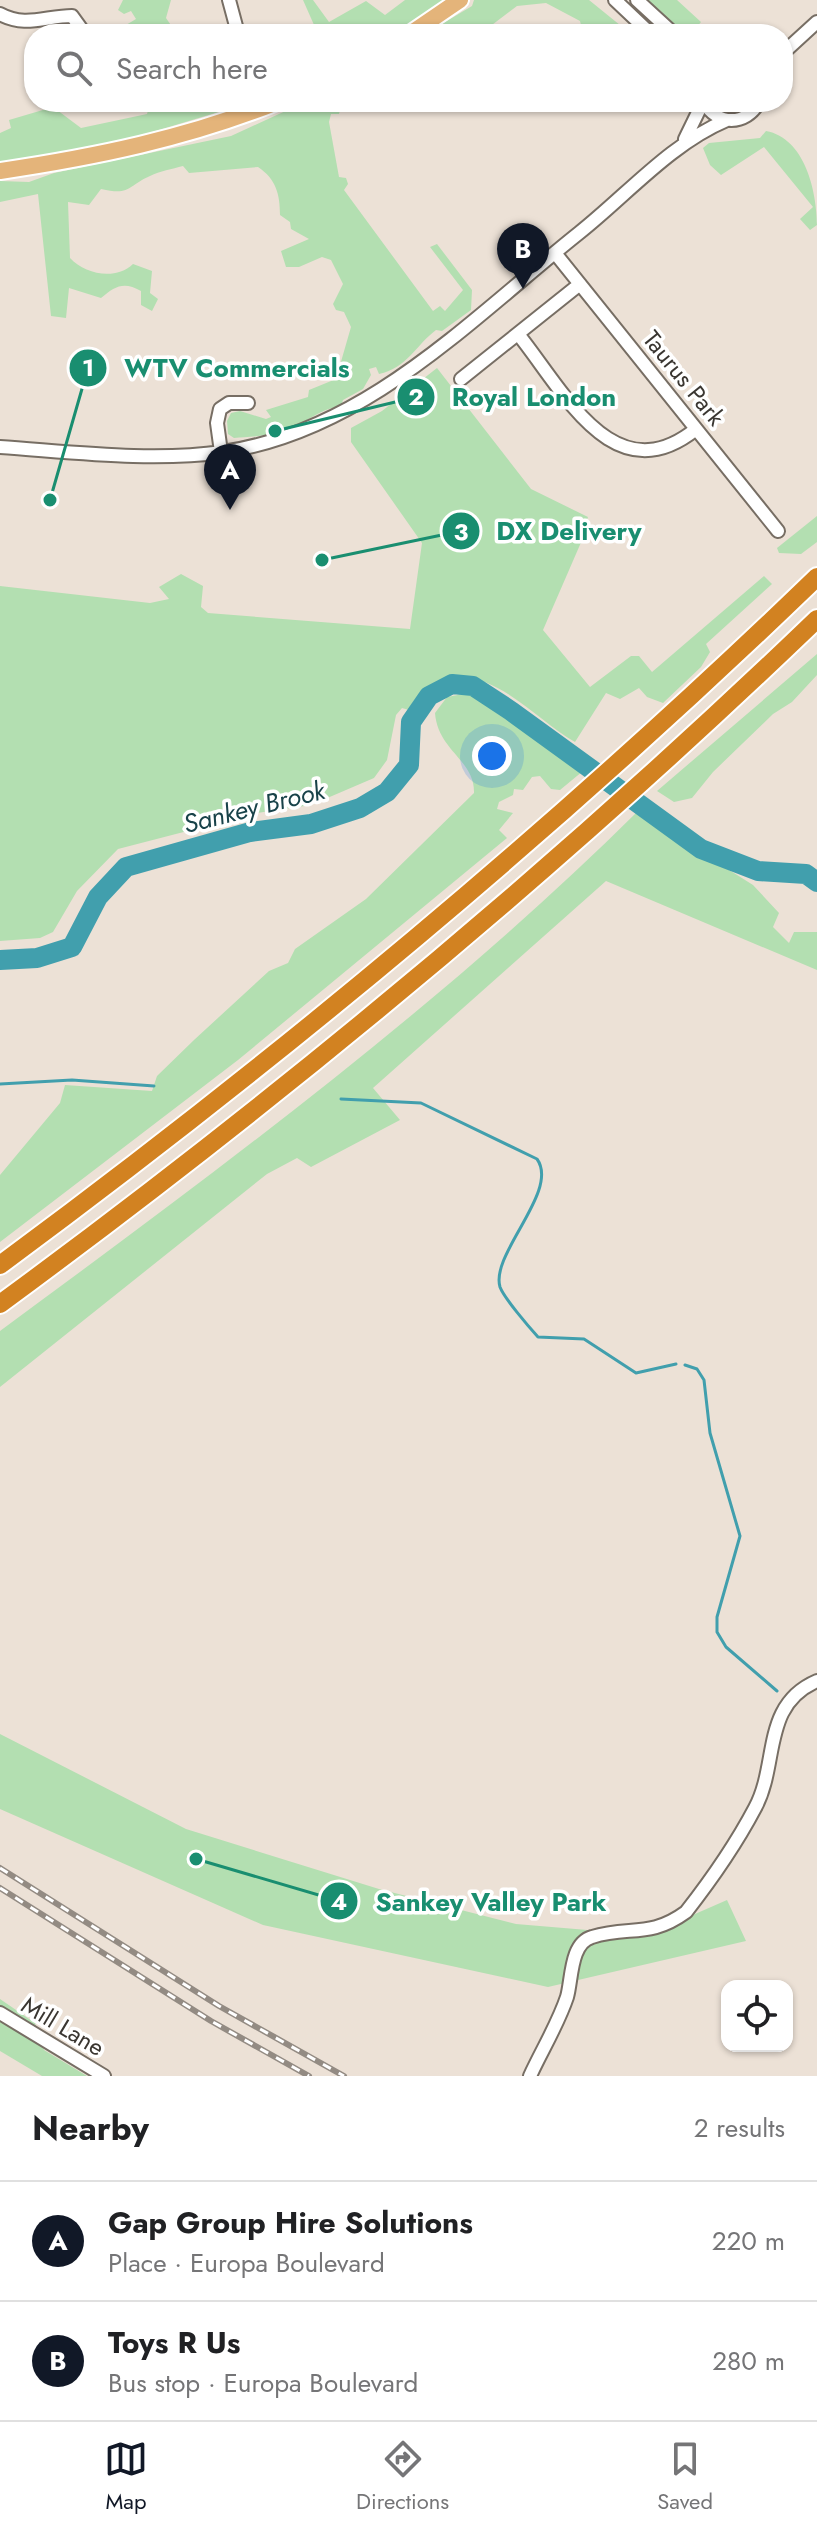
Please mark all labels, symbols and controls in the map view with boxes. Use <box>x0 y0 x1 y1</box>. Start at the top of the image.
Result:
search box <box>24 24 793 112</box>
icon: search <box>52 46 96 90</box>
text: Search here <box>116 47 268 90</box>
pin: B <box>497 223 549 289</box>
street label: Taurus Park <box>635 323 734 433</box>
callout: WTV Commercials <box>68 343 365 393</box>
text: WTV Commercials <box>124 349 350 387</box>
text: 1 <box>82 350 94 385</box>
callout: Royal London <box>396 372 633 422</box>
text: Royal London <box>452 378 616 416</box>
text: 2 <box>408 379 424 414</box>
pin: A <box>204 444 256 510</box>
callout: DX Delivery <box>441 506 658 556</box>
text: DX Delivery <box>496 512 642 550</box>
text: 3 <box>454 514 469 549</box>
your location <box>472 736 512 776</box>
water label: Sankey Brook <box>179 771 331 843</box>
callout: Sankey Valley Park <box>319 1876 622 1926</box>
text: Sankey Valley Park <box>375 1883 607 1921</box>
text: 4 <box>331 1884 347 1919</box>
map controls <box>721 1980 793 2052</box>
button: locate <box>721 1980 793 2052</box>
street label: Mill Lane <box>15 1988 111 2064</box>
text: Nearby <box>32 2104 149 2153</box>
text: 2 results <box>694 2109 785 2147</box>
text: Gap Group Hire Solutions <box>108 2201 473 2244</box>
text: A <box>48 2222 68 2260</box>
text: 220 m <box>712 2222 785 2260</box>
text: Place · Europa Boulevard <box>108 2244 385 2282</box>
text: Toys R Us <box>108 2321 241 2364</box>
text: B <box>49 2342 67 2380</box>
text: 280 m <box>712 2342 785 2380</box>
text: Bus stop · Europa Boulevard <box>108 2364 418 2402</box>
tab: Map <box>104 2437 148 2517</box>
tab: Directions <box>356 2437 449 2517</box>
tab: Saved <box>657 2437 713 2517</box>

